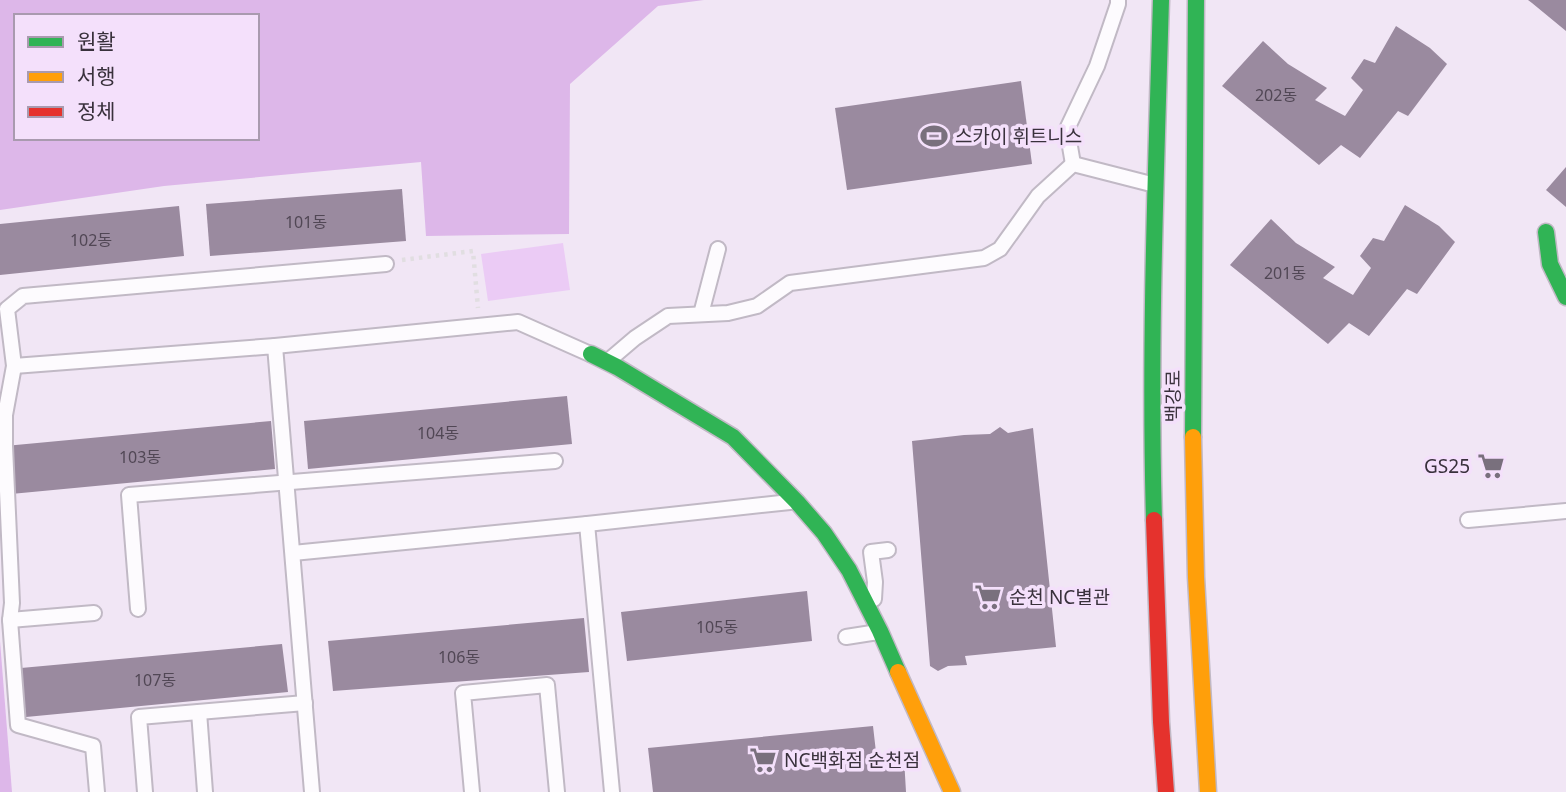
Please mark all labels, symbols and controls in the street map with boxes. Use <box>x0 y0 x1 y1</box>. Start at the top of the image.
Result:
legend <box>14 14 259 140</box>
text: 원활 <box>77 27 116 55</box>
text: 서행 <box>77 62 116 90</box>
house number: 202동 <box>1255 84 1297 106</box>
text: 정체 <box>77 97 116 125</box>
sports icon: 스카이 휘트니스 <box>919 121 949 151</box>
place label: 스카이 휘트니스 <box>955 123 1082 149</box>
house number: 101동 <box>285 211 327 233</box>
house number: 102동 <box>70 229 112 251</box>
house number: 201동 <box>1264 262 1306 284</box>
street label: 백강로 <box>1160 370 1186 422</box>
house number: 104동 <box>417 422 459 444</box>
house number: 103동 <box>119 446 161 468</box>
supermarket icon: GS25 <box>1476 451 1506 481</box>
place label: GS25 <box>1424 453 1470 479</box>
supermarket icon: 순천 NC별관 <box>973 582 1003 612</box>
place label: 순천 NC별관 <box>1009 584 1110 610</box>
house number: 105동 <box>696 616 738 638</box>
house number: 106동 <box>438 646 480 668</box>
house number: 107동 <box>134 669 176 691</box>
supermarket icon: NC백화점 순천점 <box>748 745 778 775</box>
place label: NC백화점 순천점 <box>784 747 920 773</box>

